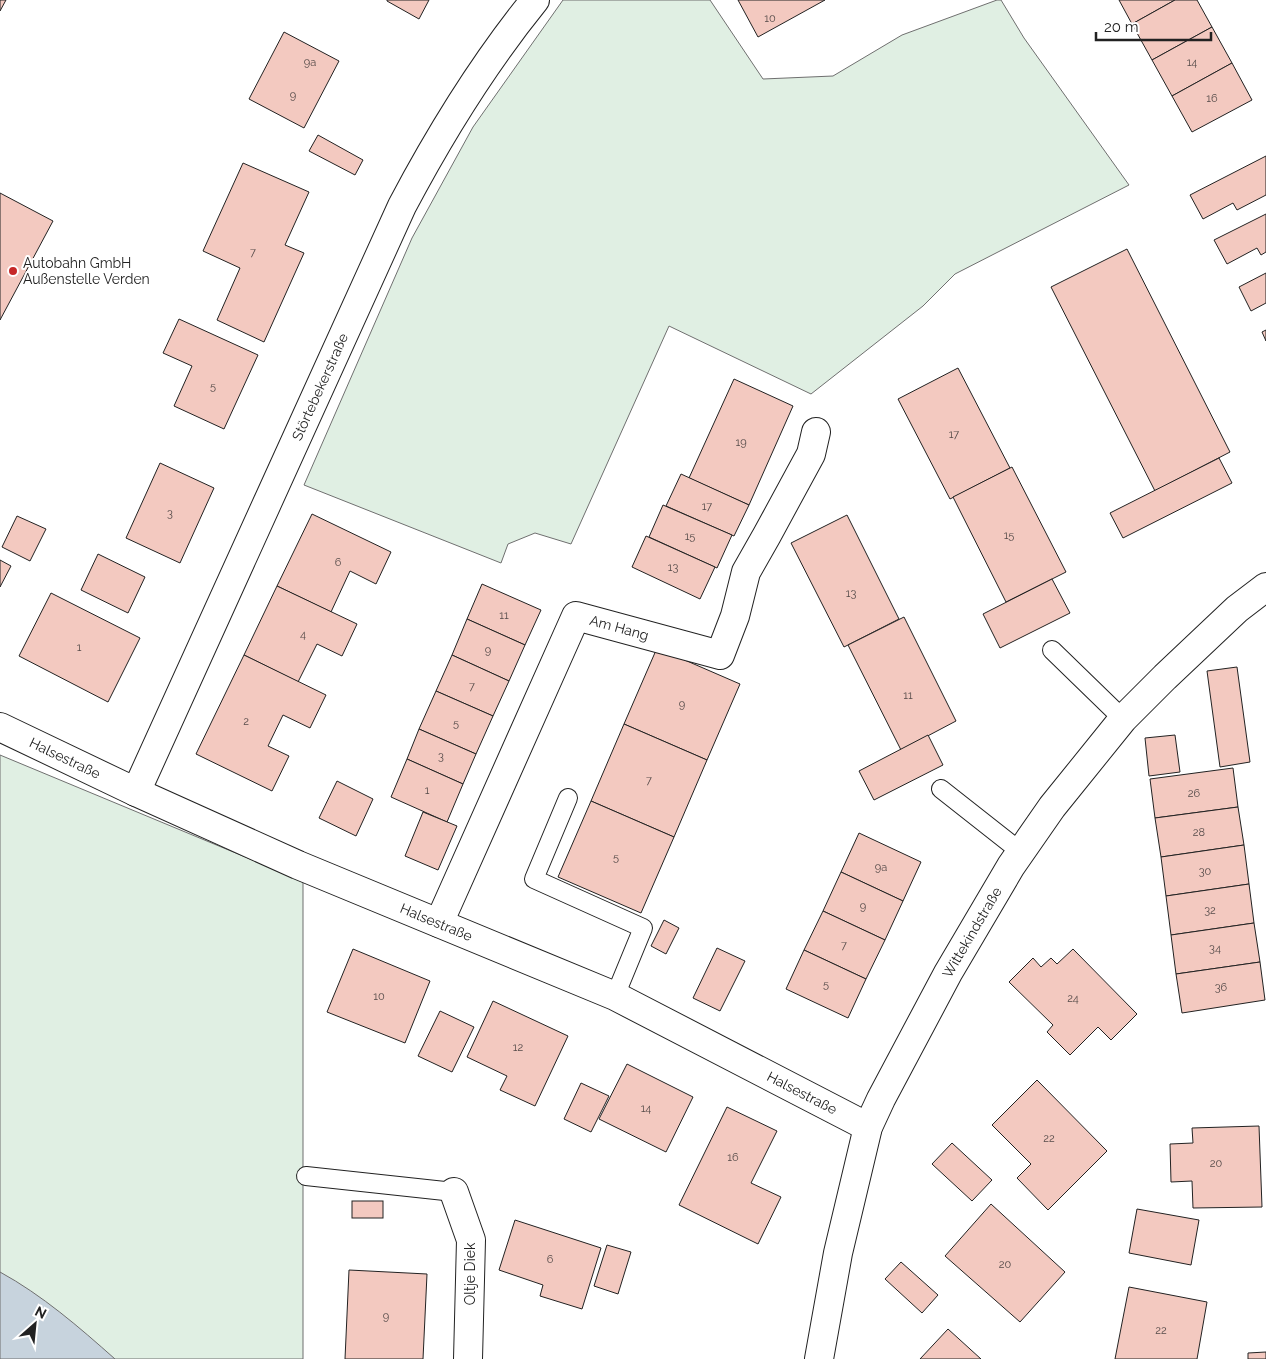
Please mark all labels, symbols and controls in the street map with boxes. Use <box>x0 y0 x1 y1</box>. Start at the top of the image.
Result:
scale bar <box>1096 10 1211 42</box>
house number: 10 <box>764 12 776 25</box>
text: 20 m <box>1104 18 1139 36</box>
house number: 9a <box>304 56 316 69</box>
house number: 14 <box>1187 56 1197 69</box>
house number: 9 <box>290 89 296 102</box>
house number: 16 <box>1206 92 1218 105</box>
house number: 7 <box>250 246 256 259</box>
place label: Autobahn GmbH Außenstelle Verden <box>23 255 150 287</box>
marker: Autobahn GmbH Außenstelle Verden <box>7 265 19 277</box>
street label: Störtebekerstraße <box>289 331 351 443</box>
house number: 5 <box>210 380 216 393</box>
house number: 17 <box>949 428 959 441</box>
house number: 19 <box>735 436 747 449</box>
house number: 17 <box>702 500 712 513</box>
house number: 3 <box>167 507 173 520</box>
house number: 15 <box>1004 529 1014 542</box>
house number: 15 <box>685 530 695 543</box>
house number: 6 <box>335 556 342 569</box>
house number: 13 <box>668 561 678 574</box>
house number: 13 <box>846 587 856 600</box>
house number: 11 <box>499 609 509 622</box>
street label: Am Hang <box>588 612 651 643</box>
house number: 4 <box>300 628 306 641</box>
house number: 1 <box>77 641 82 654</box>
house number: 9 <box>485 644 491 657</box>
house number: 7 <box>469 680 475 693</box>
house number: 11 <box>903 689 913 702</box>
house number: 9 <box>679 698 685 711</box>
house number: 2 <box>243 715 249 728</box>
house number: 5 <box>453 717 459 730</box>
street label: Halsestraße <box>27 734 103 782</box>
house number: 3 <box>438 750 444 763</box>
house number: 7 <box>646 774 652 787</box>
house number: 1 <box>425 784 430 797</box>
house number: 26 <box>1188 787 1201 800</box>
house number: 28 <box>1193 826 1205 839</box>
house number: 5 <box>613 851 619 864</box>
house number: 9a <box>875 861 887 874</box>
house number: 30 <box>1199 865 1212 878</box>
street label: Wittekindstraße <box>939 884 1005 981</box>
street label: Halsestraße <box>398 900 475 944</box>
house number: 9 <box>860 900 866 913</box>
house number: 32 <box>1204 904 1216 917</box>
house number: 7 <box>841 939 847 952</box>
house number: 34 <box>1209 942 1221 955</box>
house number: 5 <box>823 978 829 991</box>
house number: 36 <box>1215 981 1228 994</box>
house number: 10 <box>373 990 385 1003</box>
house number: 24 <box>1067 992 1079 1005</box>
house number: 12 <box>513 1041 523 1054</box>
street label: Halsestraße <box>764 1068 840 1118</box>
house number: 14 <box>641 1102 651 1115</box>
house number: 22 <box>1043 1132 1055 1145</box>
house number: 16 <box>727 1151 739 1164</box>
house number: 20 <box>1210 1157 1222 1170</box>
street label: Oltje Diek <box>462 1242 478 1305</box>
house number: 6 <box>547 1253 554 1266</box>
house number: 20 <box>999 1258 1011 1271</box>
north arrow <box>10 1299 60 1349</box>
text: N <box>33 1303 49 1322</box>
house number: 9 <box>383 1310 389 1323</box>
house number: 22 <box>1155 1324 1167 1337</box>

